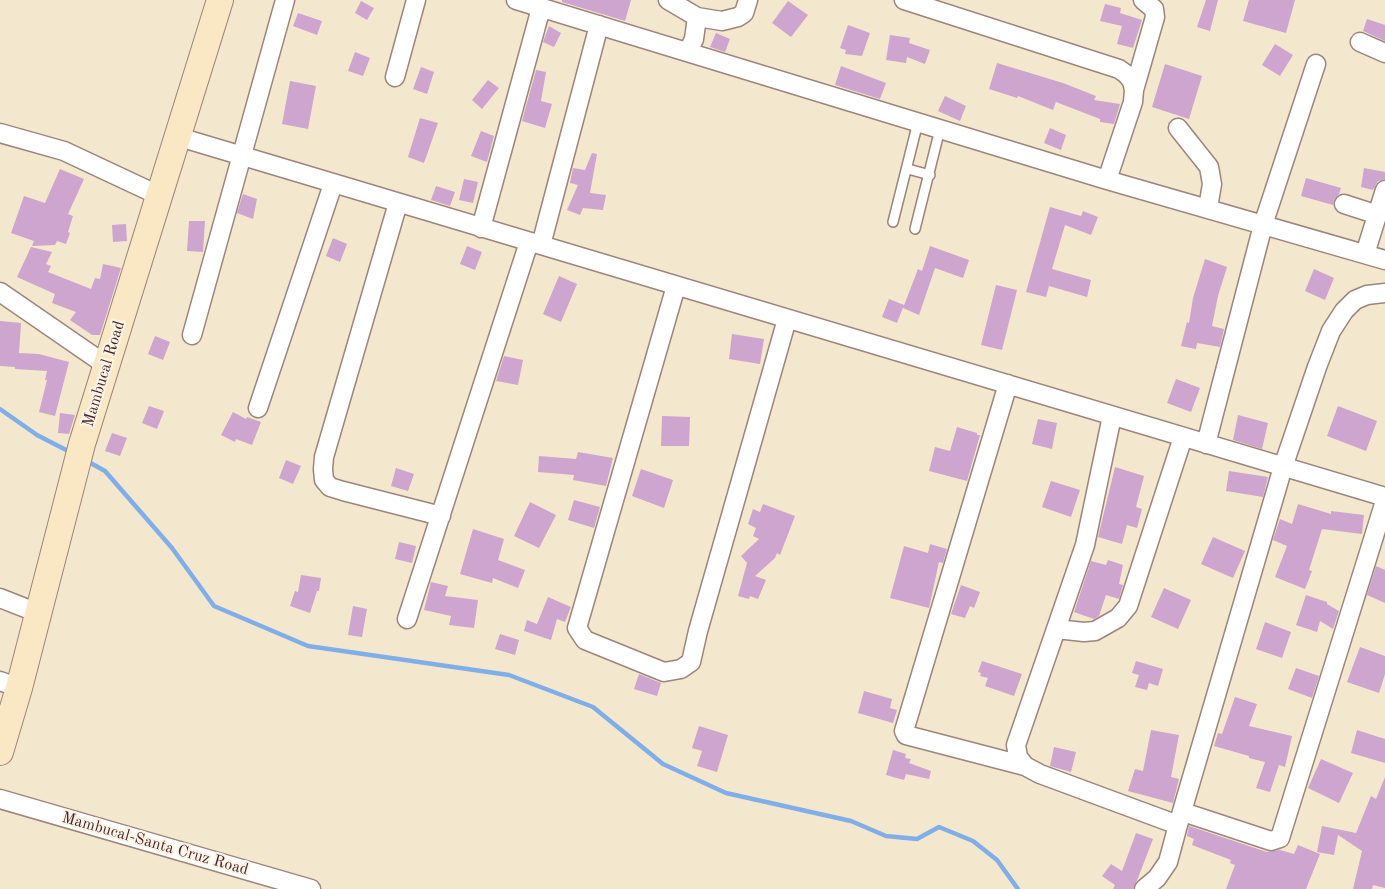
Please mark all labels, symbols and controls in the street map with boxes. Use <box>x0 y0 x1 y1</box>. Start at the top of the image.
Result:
street label: Mambucal Road <box>79 319 129 429</box>
street label: Mambucal-Santa Cruz Road <box>59 808 251 880</box>

